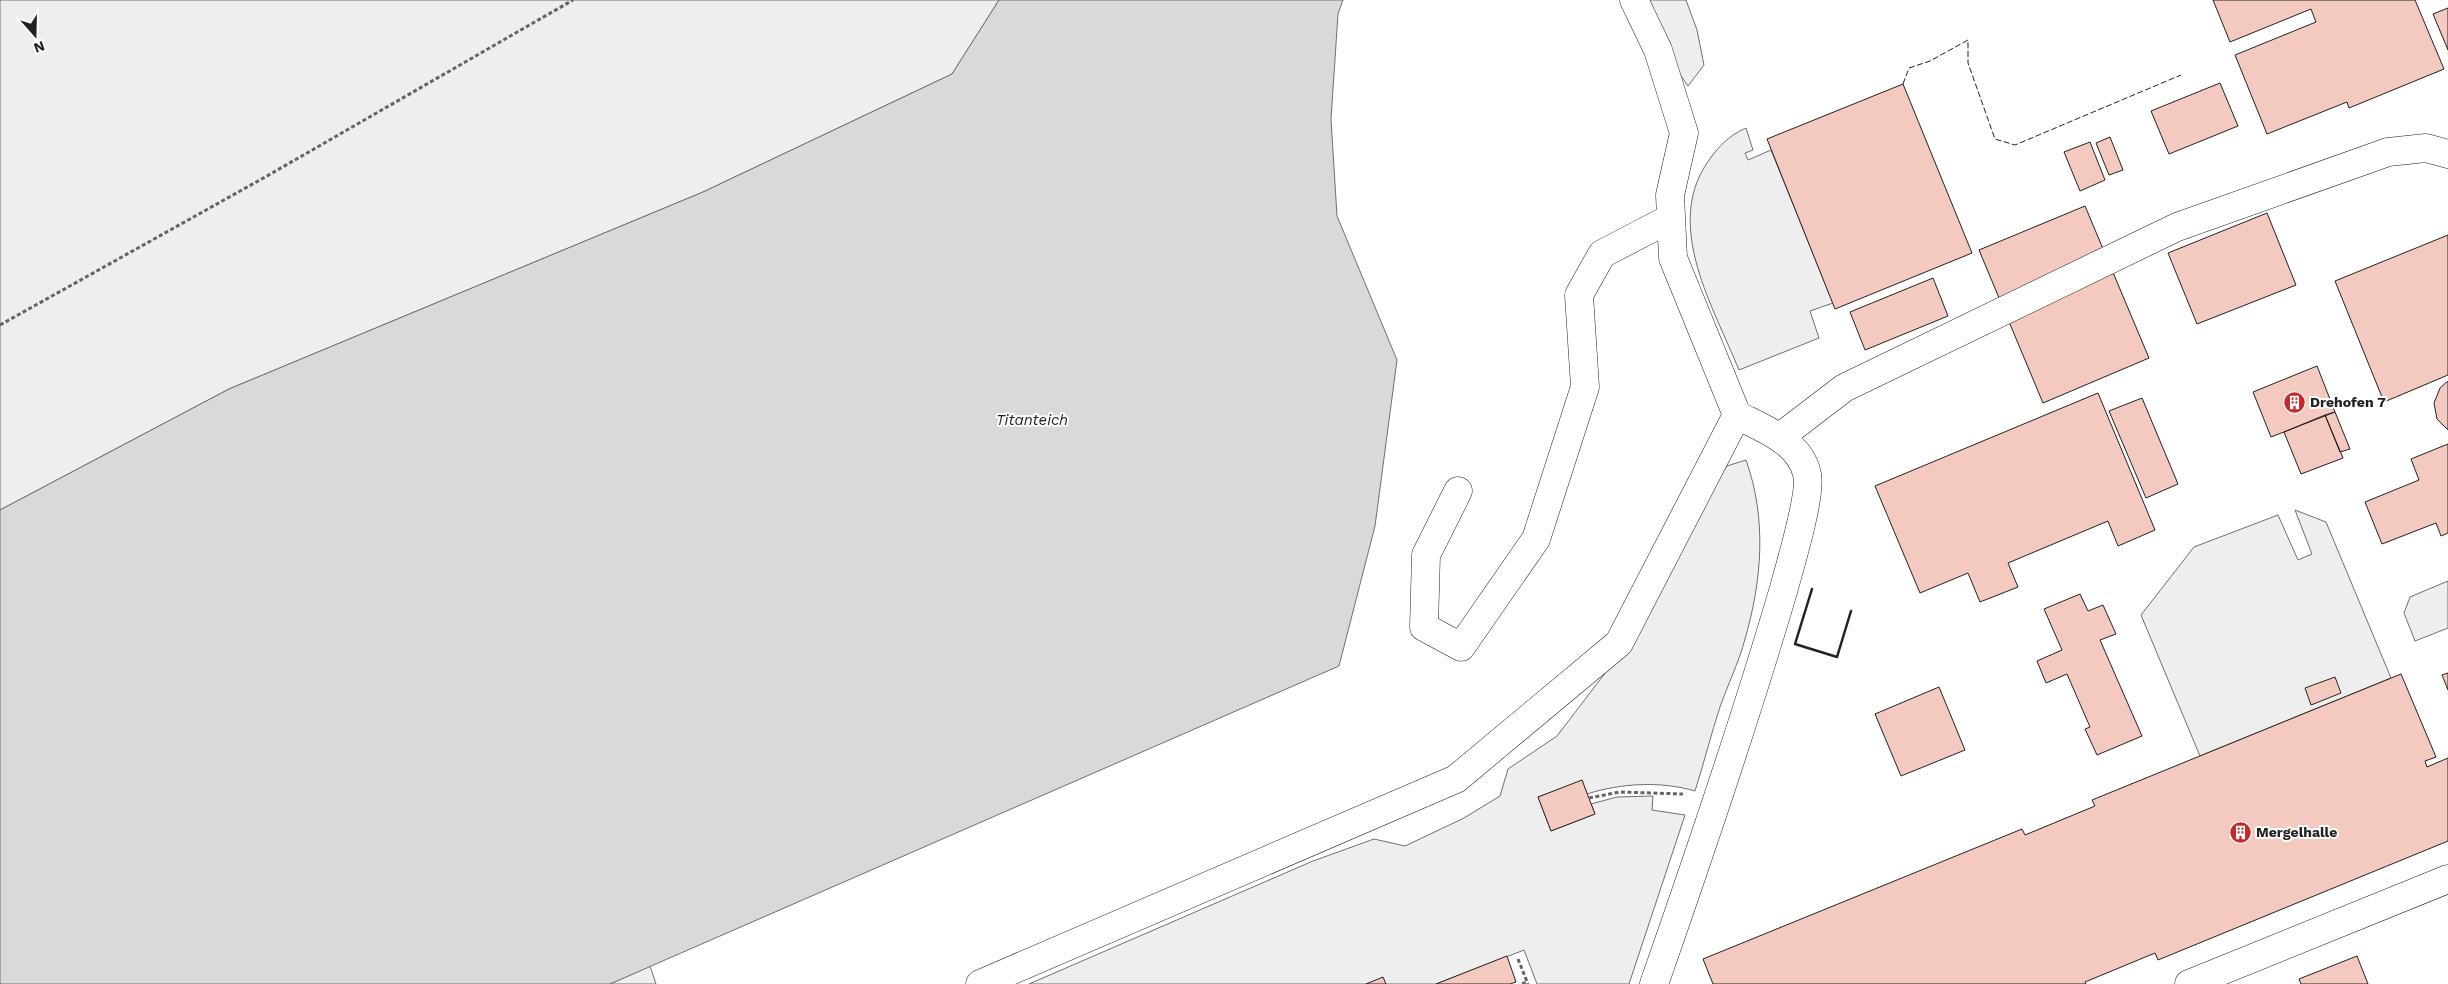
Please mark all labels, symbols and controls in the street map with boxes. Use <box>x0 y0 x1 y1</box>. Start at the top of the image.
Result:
north arrow <box>10 10 60 60</box>
text: N <box>32 38 47 57</box>
building icon: Drehofen 7 <box>2282 390 2306 414</box>
place label: Drehofen 7 <box>2310 394 2386 410</box>
water label: Titanteich <box>996 411 1068 429</box>
building icon: Mergelhalle <box>2228 820 2252 844</box>
place label: Mergelhalle <box>2256 824 2337 840</box>

